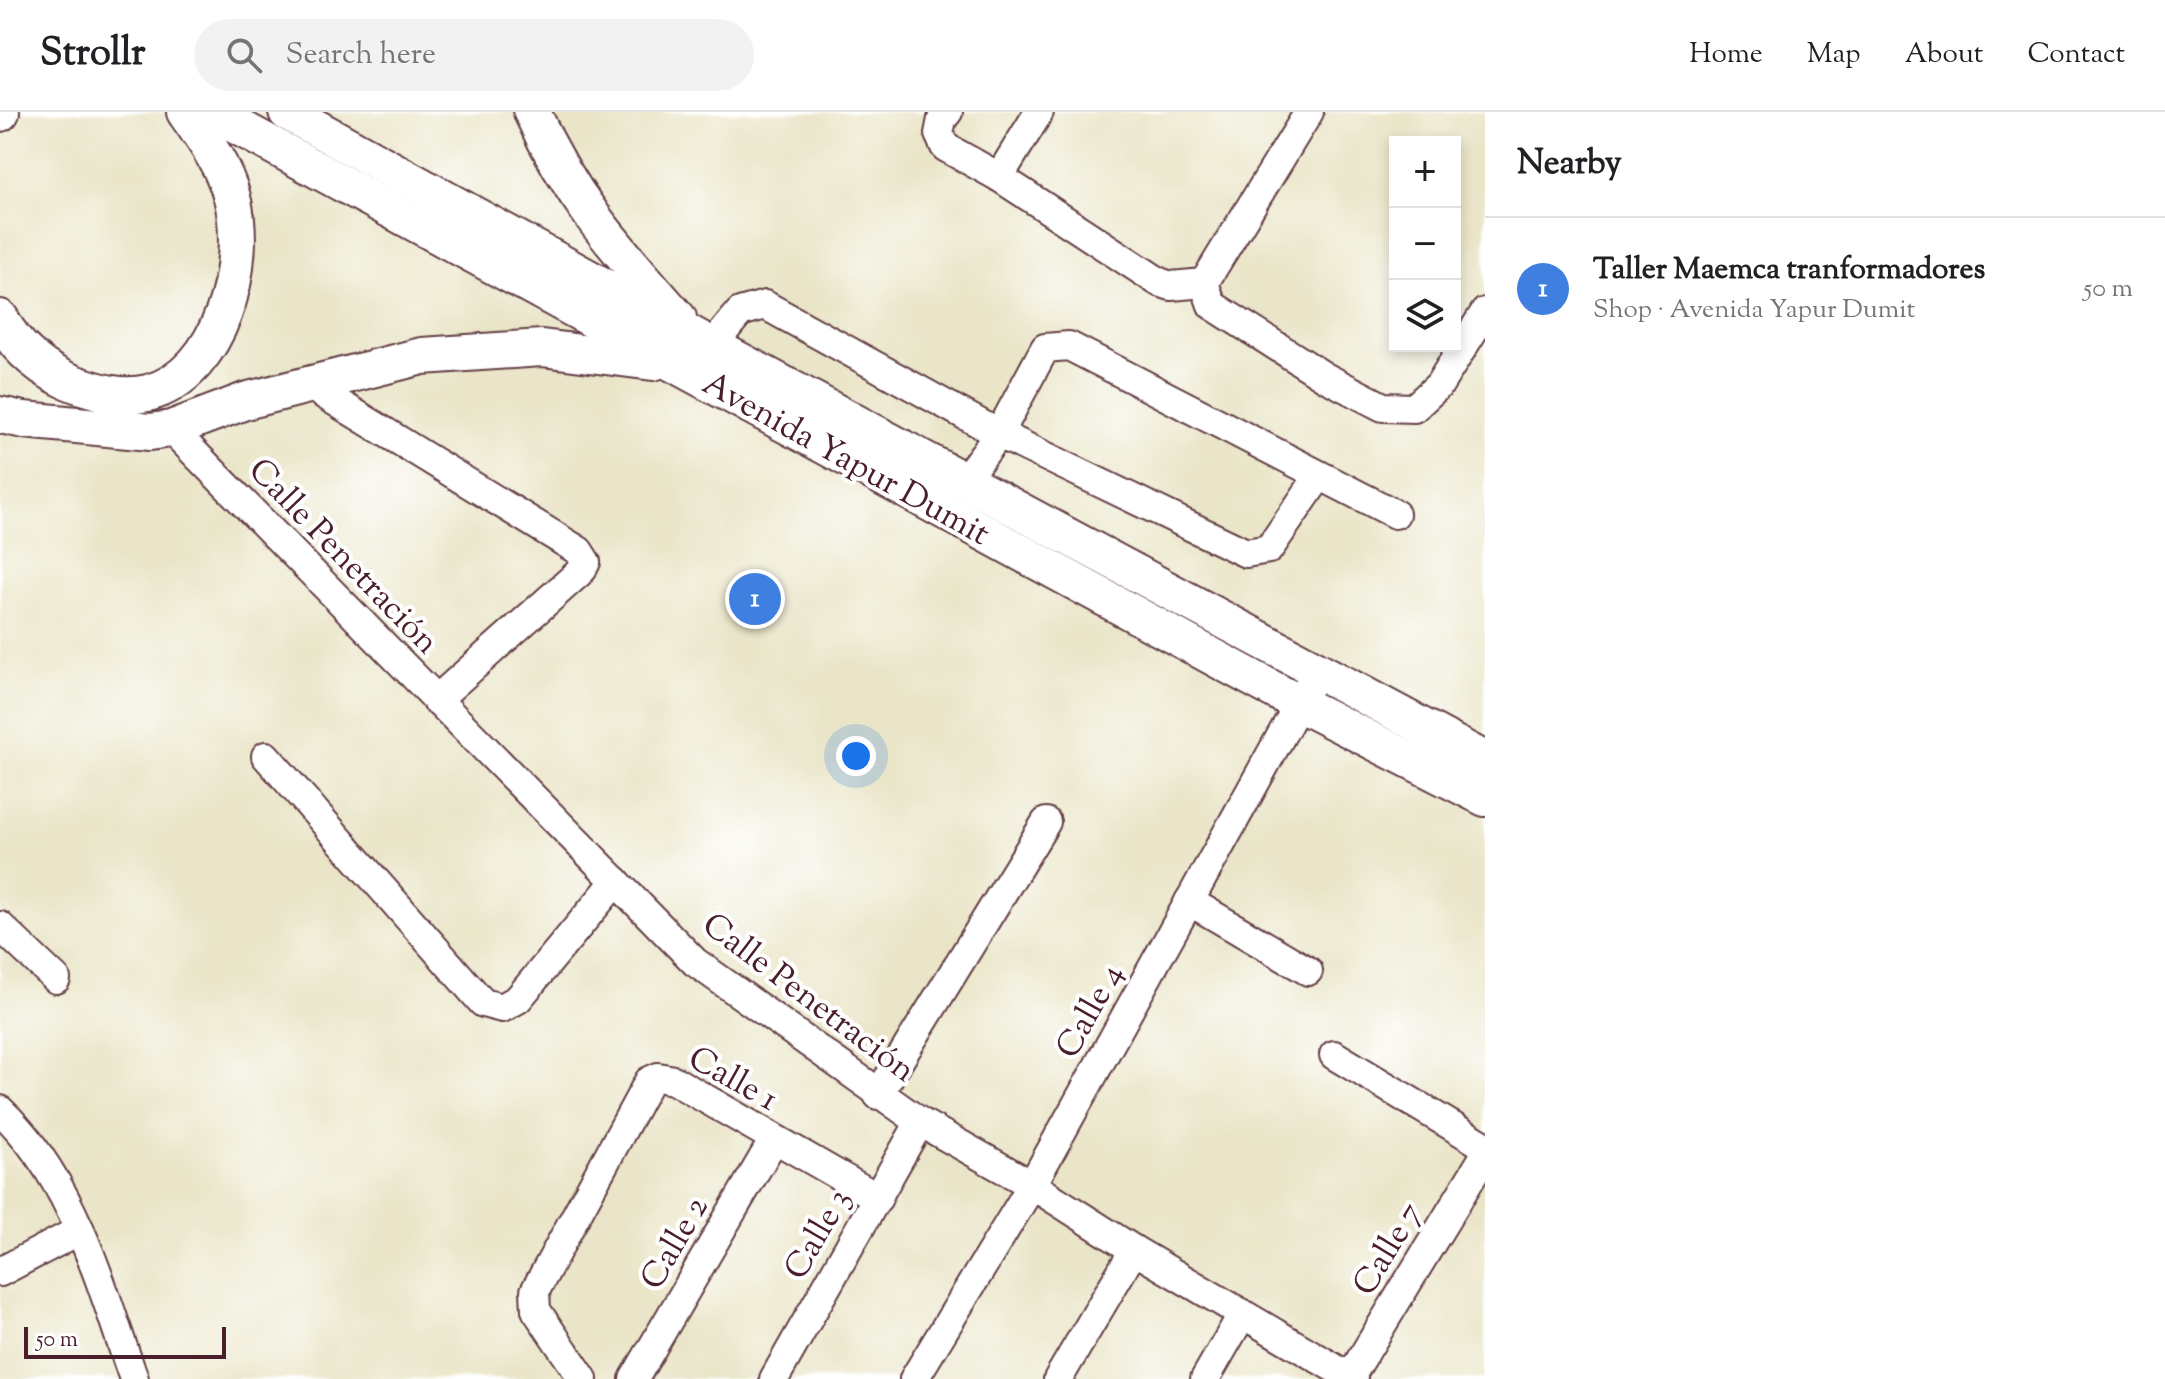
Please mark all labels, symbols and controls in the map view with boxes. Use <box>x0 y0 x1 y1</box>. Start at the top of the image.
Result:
search box <box>194 19 754 91</box>
text: Strollr <box>40 28 146 82</box>
icon: search <box>222 33 266 77</box>
text: Search here <box>286 34 436 77</box>
text: Home <box>1689 35 1763 75</box>
text: Map <box>1807 35 1861 75</box>
text: About <box>1905 35 1983 75</box>
text: Contact <box>2027 35 2125 75</box>
map controls <box>1389 136 1461 352</box>
button: + <box>1389 136 1461 208</box>
text: Nearby <box>1517 140 1622 189</box>
button: − <box>1389 208 1461 280</box>
text: Taller Maemca tranformadores <box>1593 249 1985 292</box>
text: 1 <box>1539 271 1547 308</box>
text: 50 m <box>2083 271 2133 308</box>
button: layers <box>1389 280 1461 352</box>
text: Shop · Avenida Yapur Dumit <box>1593 292 1915 329</box>
street label: Avenida Yapur Dumit <box>693 361 998 560</box>
street label: Calle Penetración <box>236 448 449 667</box>
pin: 1 <box>729 569 781 629</box>
your location <box>836 736 876 776</box>
street label: Calle Penetración <box>691 902 925 1096</box>
street label: Calle 4 <box>1045 955 1137 1068</box>
street label: Calle 1 <box>678 1035 786 1125</box>
street label: Calle 3 <box>773 1180 865 1289</box>
street label: Calle 2 <box>630 1188 722 1299</box>
street label: Calle 7 <box>1342 1194 1436 1306</box>
scale bar <box>24 1323 226 1359</box>
text: 50 m <box>36 1325 78 1357</box>

